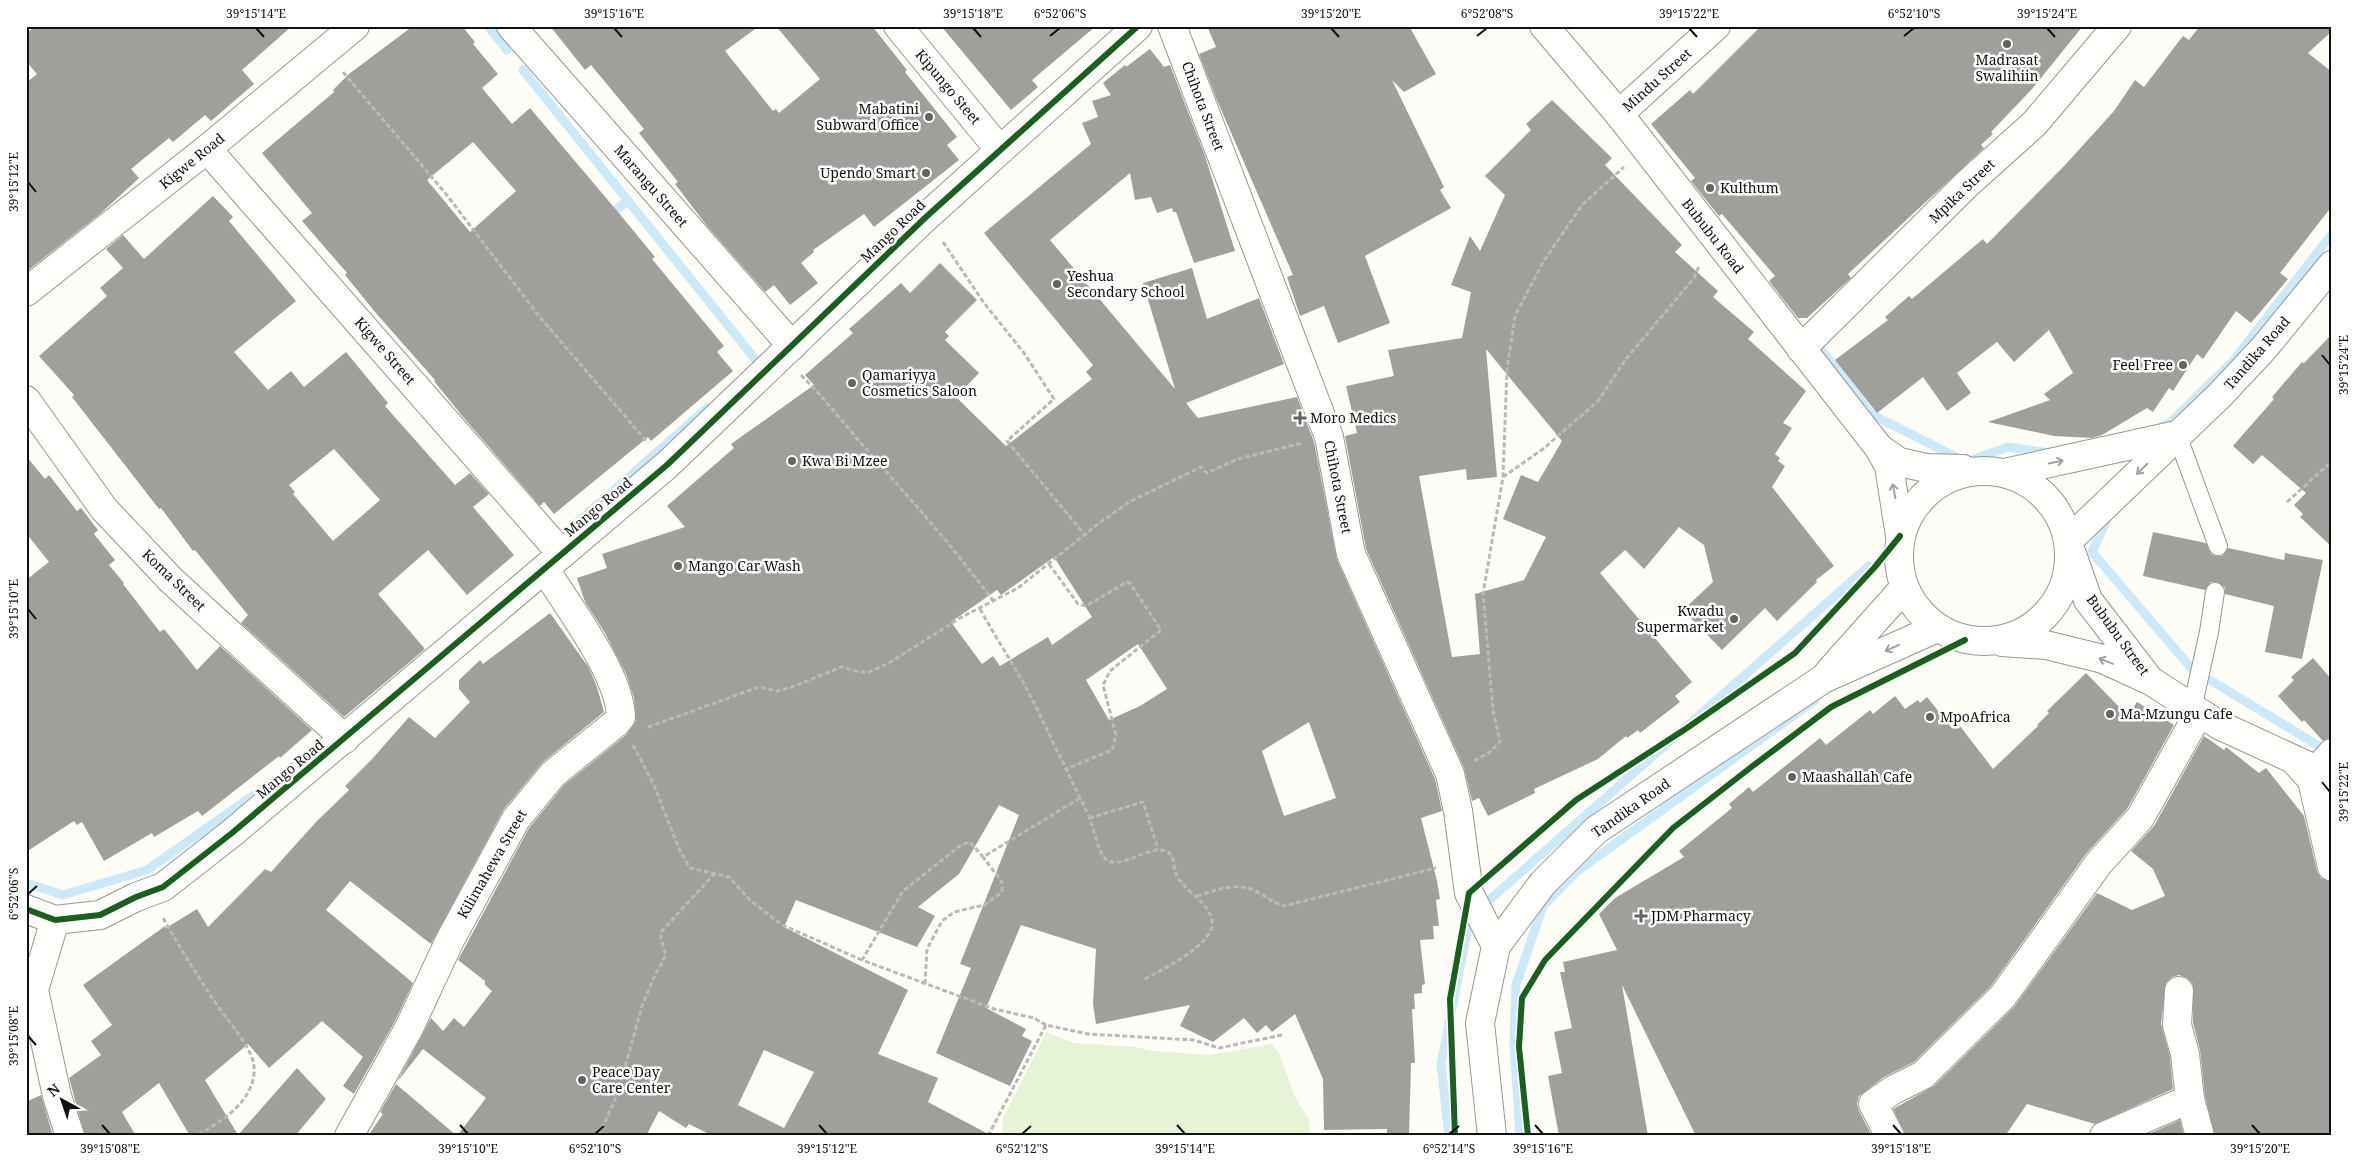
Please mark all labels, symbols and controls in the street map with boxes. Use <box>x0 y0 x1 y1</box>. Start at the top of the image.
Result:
text: 39°15'14"E <box>226 5 286 22</box>
text: 39°15'16"E <box>584 5 644 22</box>
text: 39°15'18"E <box>943 5 1003 22</box>
text: 6°52'06"S <box>1034 5 1086 22</box>
text: 39°15'20"E <box>1301 5 1361 22</box>
text: 6°52'08"S <box>1461 5 1513 22</box>
text: 39°15'22"E <box>1659 5 1719 22</box>
text: 6°52'10"S <box>1888 5 1940 22</box>
text: 39°15'24"E <box>2017 5 2077 22</box>
marker: Madrasat Swalihiin <box>2001 38 2013 50</box>
street label: Mindu Street <box>1618 43 1695 116</box>
street label: Kipungo Steet <box>911 45 985 128</box>
place label: Madrasat Swalihiin <box>1975 50 2039 85</box>
street label: Chihota Street <box>1178 58 1229 153</box>
place label: Mabatini Subward Office <box>816 99 920 134</box>
marker: Mabatini Subward Office <box>923 111 935 123</box>
street label: Kigwe Road <box>155 128 229 193</box>
street label: Marangu Street <box>610 140 692 231</box>
text: 39°15'12"E <box>5 152 22 212</box>
street label: Mpika Street <box>1924 154 1999 227</box>
place label: Upendo Smart <box>820 163 916 182</box>
marker: Upendo Smart <box>920 167 932 179</box>
place label: Kulthum <box>1720 178 1779 197</box>
marker: Kulthum <box>1704 182 1716 194</box>
street label: Bububu Road <box>1678 194 1749 277</box>
street label: Mango Road <box>856 195 929 266</box>
place label: Yeshua Secondary School <box>1066 266 1185 301</box>
marker: Yeshua Secondary School <box>1051 278 1063 290</box>
street label: Tandika Road <box>2219 312 2294 393</box>
street label: Kigwe Street <box>351 313 420 389</box>
text: 39°15'24"E <box>2335 335 2352 395</box>
place label: Feel Free <box>2113 355 2173 374</box>
marker: Feel Free <box>2177 359 2189 371</box>
place label: Qamariyya Cosmetics Saloon <box>862 365 977 400</box>
marker: Qamariyya Cosmetics Saloon <box>846 377 858 389</box>
place label: Moro Medics <box>1310 408 1396 427</box>
marker: Moro Medics <box>1294 412 1306 424</box>
street label: Chihota Street <box>1320 439 1357 535</box>
place label: Kwa Bi Mzee <box>802 451 888 470</box>
marker: Kwa Bi Mzee <box>786 455 798 467</box>
one-way arrow <box>2048 457 2064 466</box>
one-way arrow <box>2136 463 2149 475</box>
street label: Mango Road <box>560 472 636 541</box>
one-way arrow <box>1888 483 1898 499</box>
street label: Koma Street <box>138 545 210 615</box>
place label: Mango Car Wash <box>688 556 801 575</box>
marker: Mango Car Wash <box>672 560 684 572</box>
text: 39°15'10"E <box>5 579 22 639</box>
street label: Bububu Street <box>2083 590 2154 679</box>
place label: Kwadu Supermarket <box>1637 601 1724 636</box>
marker: Kwadu Supermarket <box>1728 613 1740 625</box>
one-way arrow <box>1885 644 1900 653</box>
one-way arrow <box>2099 656 2115 665</box>
place label: Ma-Mzungu Cafe <box>2120 704 2233 723</box>
place label: MpoAfrica <box>1940 707 2011 726</box>
marker: Ma-Mzungu Cafe <box>2104 708 2116 720</box>
marker: MpoAfrica <box>1924 711 1936 723</box>
street label: Mango Road <box>252 734 328 803</box>
text: 39°15'22"E <box>2335 762 2352 822</box>
place label: Maashallah Cafe <box>1802 767 1912 786</box>
marker: Maashallah Cafe <box>1786 771 1798 783</box>
street label: Tandika Road <box>1588 773 1674 842</box>
street label: Kilimahewa Street <box>453 806 531 922</box>
text: 6°52'06"S <box>5 868 22 920</box>
place label: JDM Pharmacy <box>1650 906 1751 925</box>
marker: JDM Pharmacy <box>1635 910 1647 922</box>
text: 39°15'08"E <box>5 1006 22 1066</box>
place label: Peace Day Care Center <box>592 1062 671 1097</box>
north arrow <box>38 1074 88 1124</box>
marker: Peace Day Care Center <box>576 1074 588 1086</box>
text: N <box>43 1079 64 1100</box>
text: 39°15'08"E <box>80 1140 140 1157</box>
text: 39°15'10"E <box>438 1140 498 1157</box>
text: 6°52'10"S <box>569 1140 621 1157</box>
text: 39°15'12"E <box>797 1140 857 1157</box>
text: 6°52'12"S <box>996 1140 1048 1157</box>
text: 39°15'14"E <box>1155 1140 1215 1157</box>
text: 6°52'14"S <box>1423 1140 1475 1157</box>
text: 39°15'16"E <box>1513 1140 1573 1157</box>
text: 39°15'18"E <box>1871 1140 1931 1157</box>
text: 39°15'20"E <box>2230 1140 2290 1157</box>

